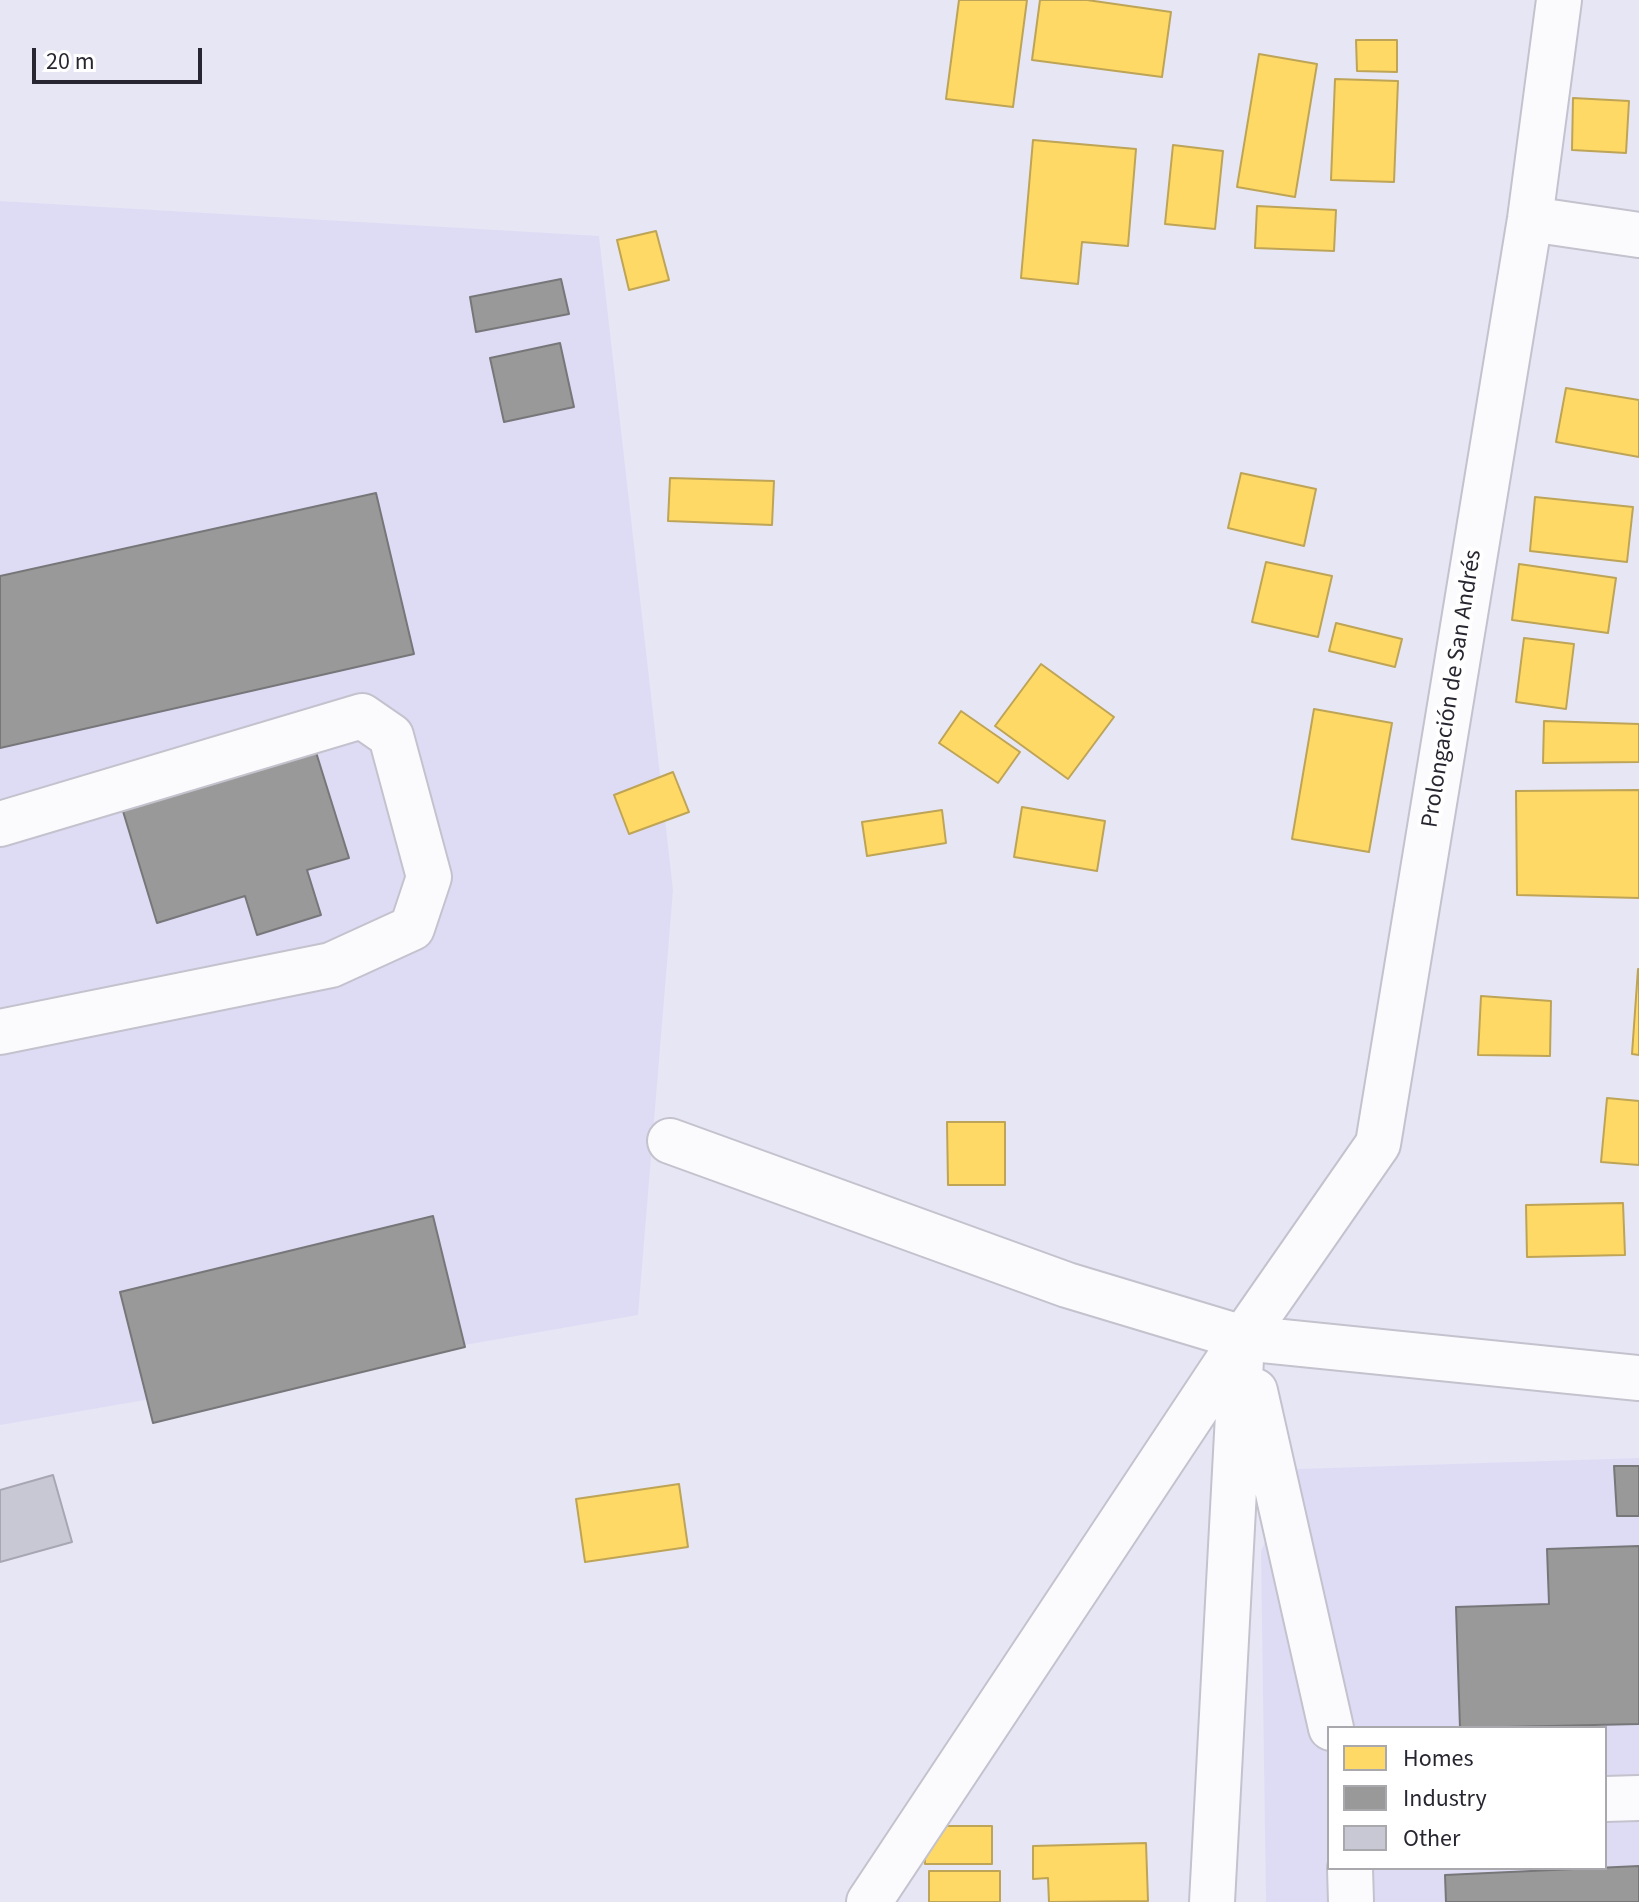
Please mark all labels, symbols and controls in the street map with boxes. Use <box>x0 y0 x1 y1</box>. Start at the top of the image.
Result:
scale bar <box>36 32 206 82</box>
text: 20 m <box>46 44 95 79</box>
street label: Prolongación de San Andrés <box>1417 548 1489 830</box>
legend <box>1327 1726 1607 1870</box>
text: Homes <box>1403 1741 1474 1776</box>
text: Industry <box>1403 1781 1487 1816</box>
text: Other <box>1403 1821 1460 1856</box>

